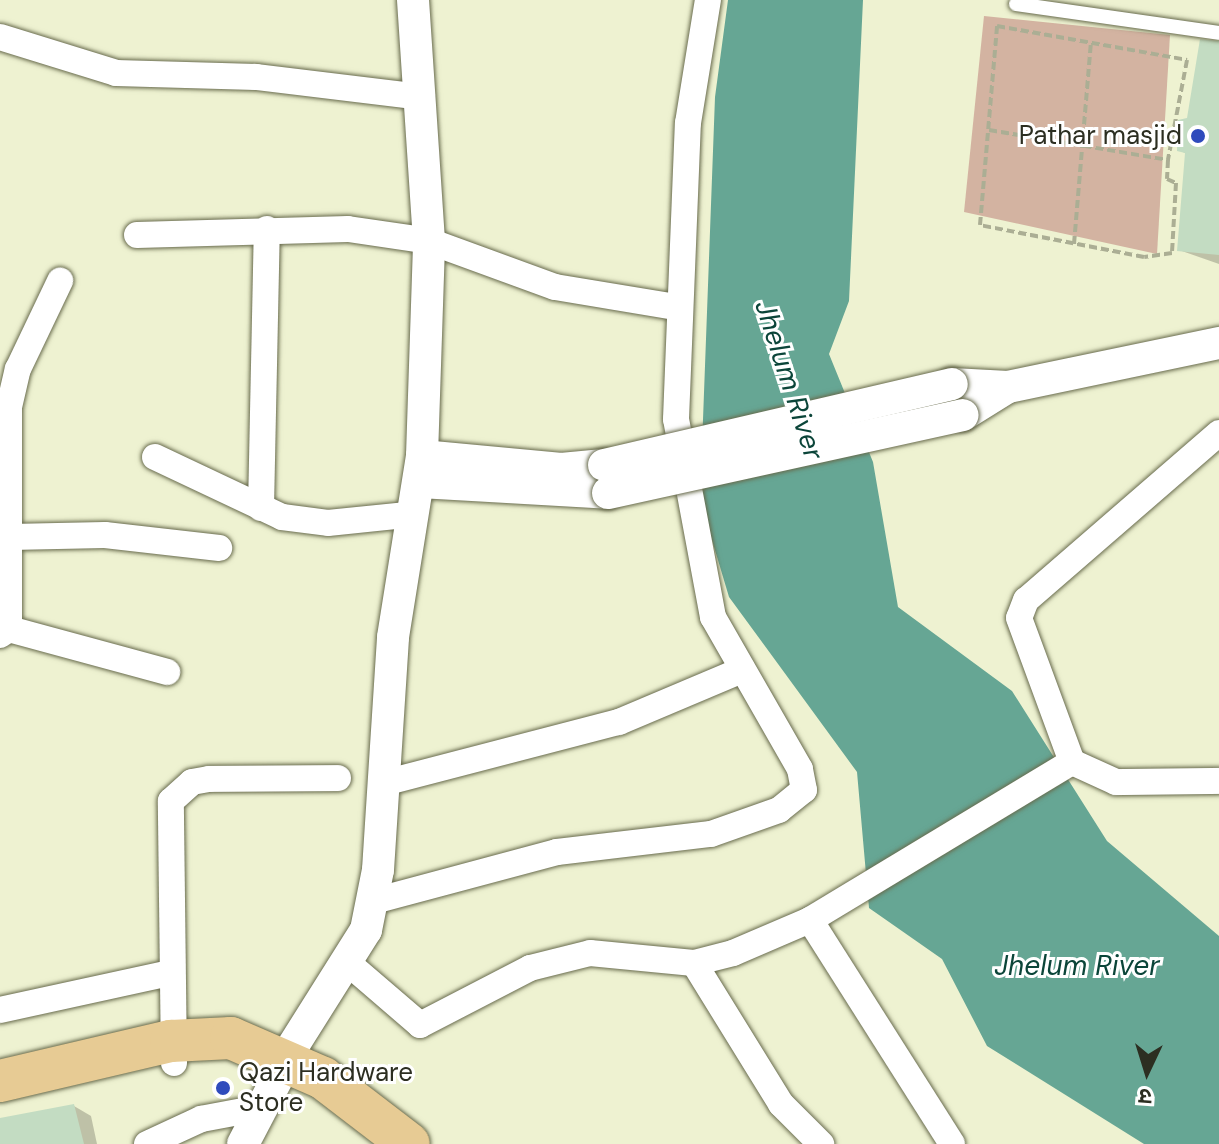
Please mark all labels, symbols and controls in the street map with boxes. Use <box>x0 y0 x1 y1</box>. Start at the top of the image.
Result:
place label: Pathar masjid <box>1019 120 1182 152</box>
marker: Pathar masjid <box>1189 127 1207 145</box>
water label: Jhelum River <box>747 296 831 464</box>
water label: Jhelum River <box>994 949 1160 983</box>
north arrow <box>1107 1032 1187 1112</box>
place label: Qazi Hardware Store <box>239 1057 413 1118</box>
marker: Qazi Hardware Store <box>214 1079 232 1097</box>
text: उ <box>1138 1082 1153 1111</box>

